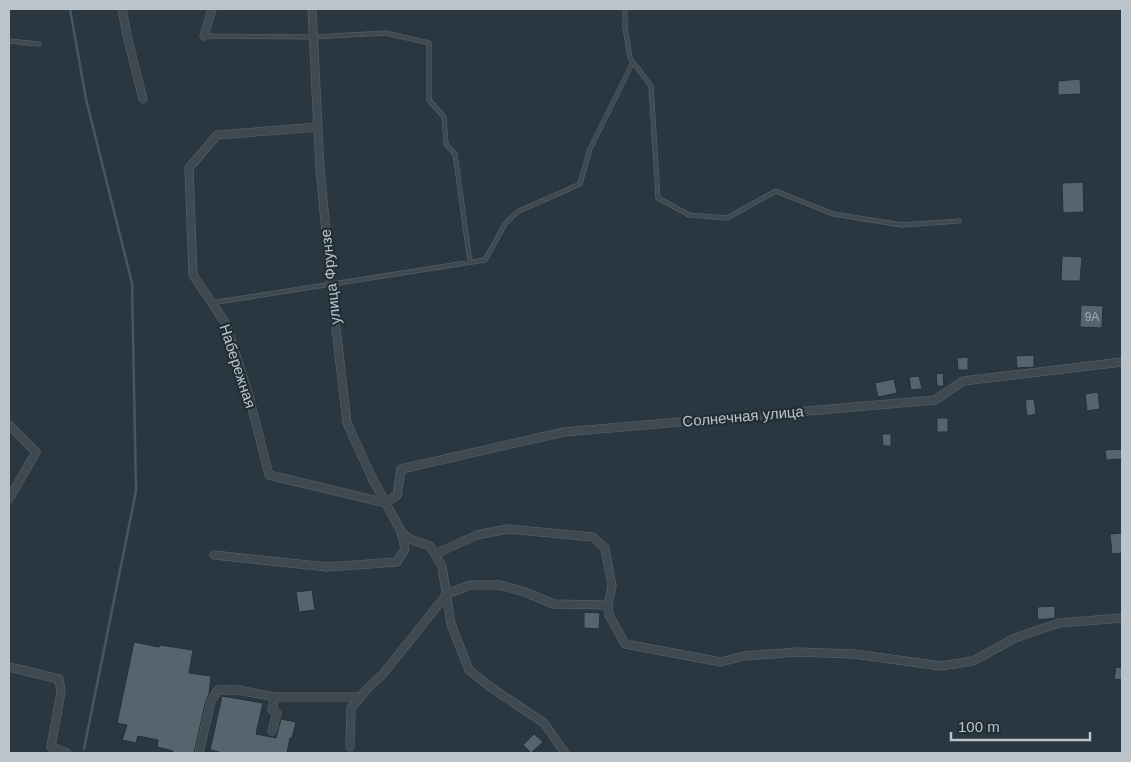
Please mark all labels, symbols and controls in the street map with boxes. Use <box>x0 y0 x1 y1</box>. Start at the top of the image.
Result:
street label: улица Фрунзе <box>317 228 343 326</box>
house number: 9А <box>1085 310 1099 324</box>
street label: Набережная <box>216 322 260 410</box>
street label: Солнечная улица <box>682 402 805 430</box>
scale bar <box>951 710 1090 742</box>
text: 100 m <box>958 718 1000 735</box>

